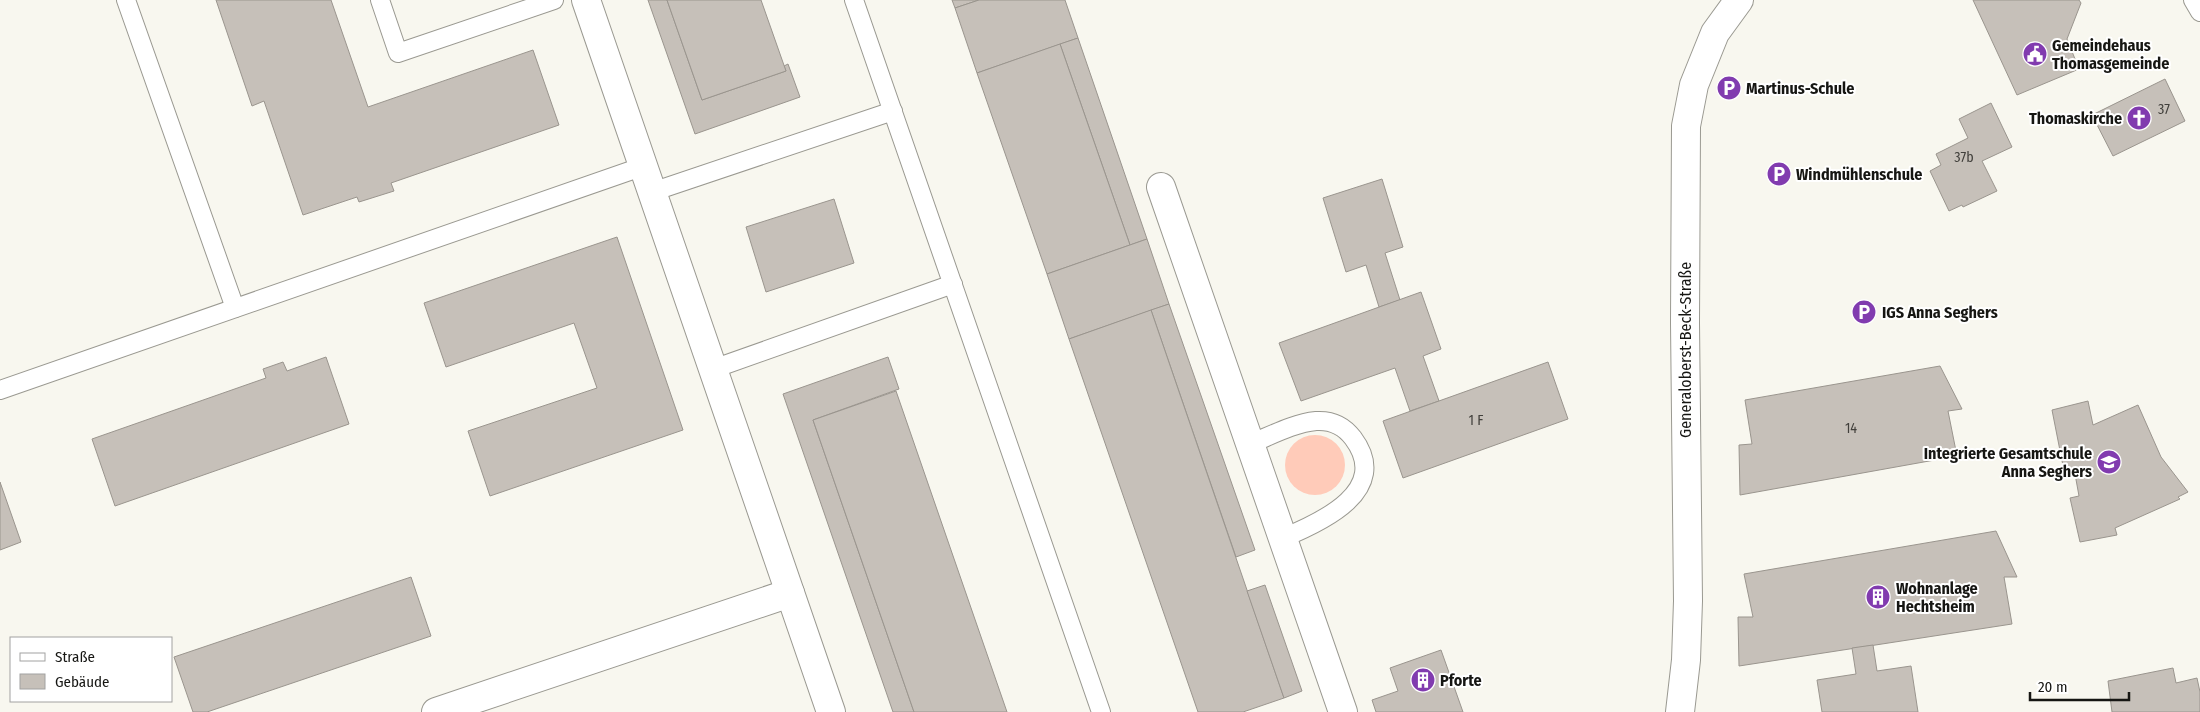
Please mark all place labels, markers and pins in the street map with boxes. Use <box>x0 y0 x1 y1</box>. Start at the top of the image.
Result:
place label: Gemeindehaus Thomasgemeinde <box>2052 36 2169 73</box>
public building icon: Gemeindehaus Thomasgemeinde <box>2022 41 2048 67</box>
parking icon: Martinus-Schule <box>1716 75 1742 101</box>
place label: Martinus-Schule <box>1746 79 1854 98</box>
church icon: Thomaskirche <box>2126 105 2152 131</box>
place label: Thomaskirche <box>2029 109 2122 128</box>
parking icon: Windmühlenschule <box>1766 161 1792 187</box>
place label: Windmühlenschule <box>1796 165 1922 184</box>
parking icon: IGS Anna Seghers <box>1851 299 1877 325</box>
place label: IGS Anna Seghers <box>1882 303 1998 322</box>
place label: Integrierte Gesamtschule Anna Seghers <box>1924 444 2092 481</box>
school or university icon: Integrierte Gesamtschule Anna Seghers <box>2096 449 2122 475</box>
place label: Wohnanlage Hechtsheim <box>1896 579 1978 616</box>
building icon: Wohnanlage Hechtsheim <box>1865 584 1891 610</box>
building icon: Pforte <box>1410 667 1436 693</box>
place label: Pforte <box>1440 671 1482 690</box>

